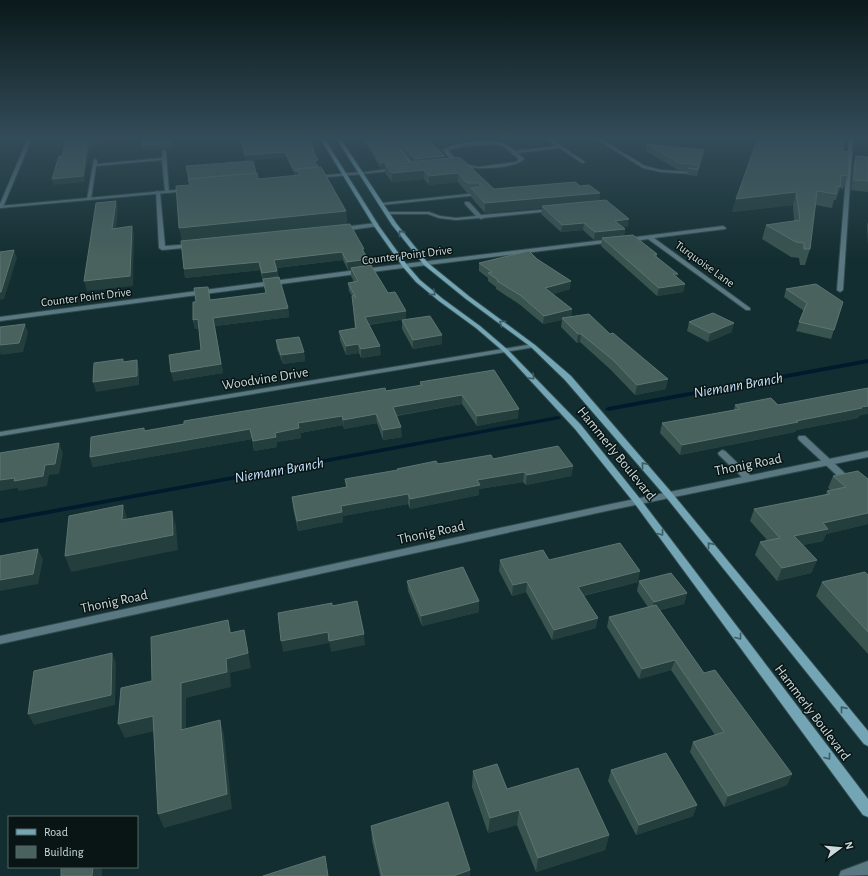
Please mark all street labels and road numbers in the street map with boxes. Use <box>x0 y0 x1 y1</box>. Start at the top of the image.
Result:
street label: Turquoise Lane <box>673 239 737 289</box>
street label: Counter Point Drive <box>361 244 453 266</box>
street label: Counter Point Drive <box>40 286 132 308</box>
street label: Woodvine Drive <box>221 365 309 393</box>
street label: Hammerly Boulevard <box>574 404 658 503</box>
street label: Thonig Road <box>713 452 783 478</box>
street label: Thonig Road <box>396 519 466 547</box>
street label: Thonig Road <box>79 588 149 616</box>
street label: Hammerly Boulevard <box>772 662 853 763</box>

